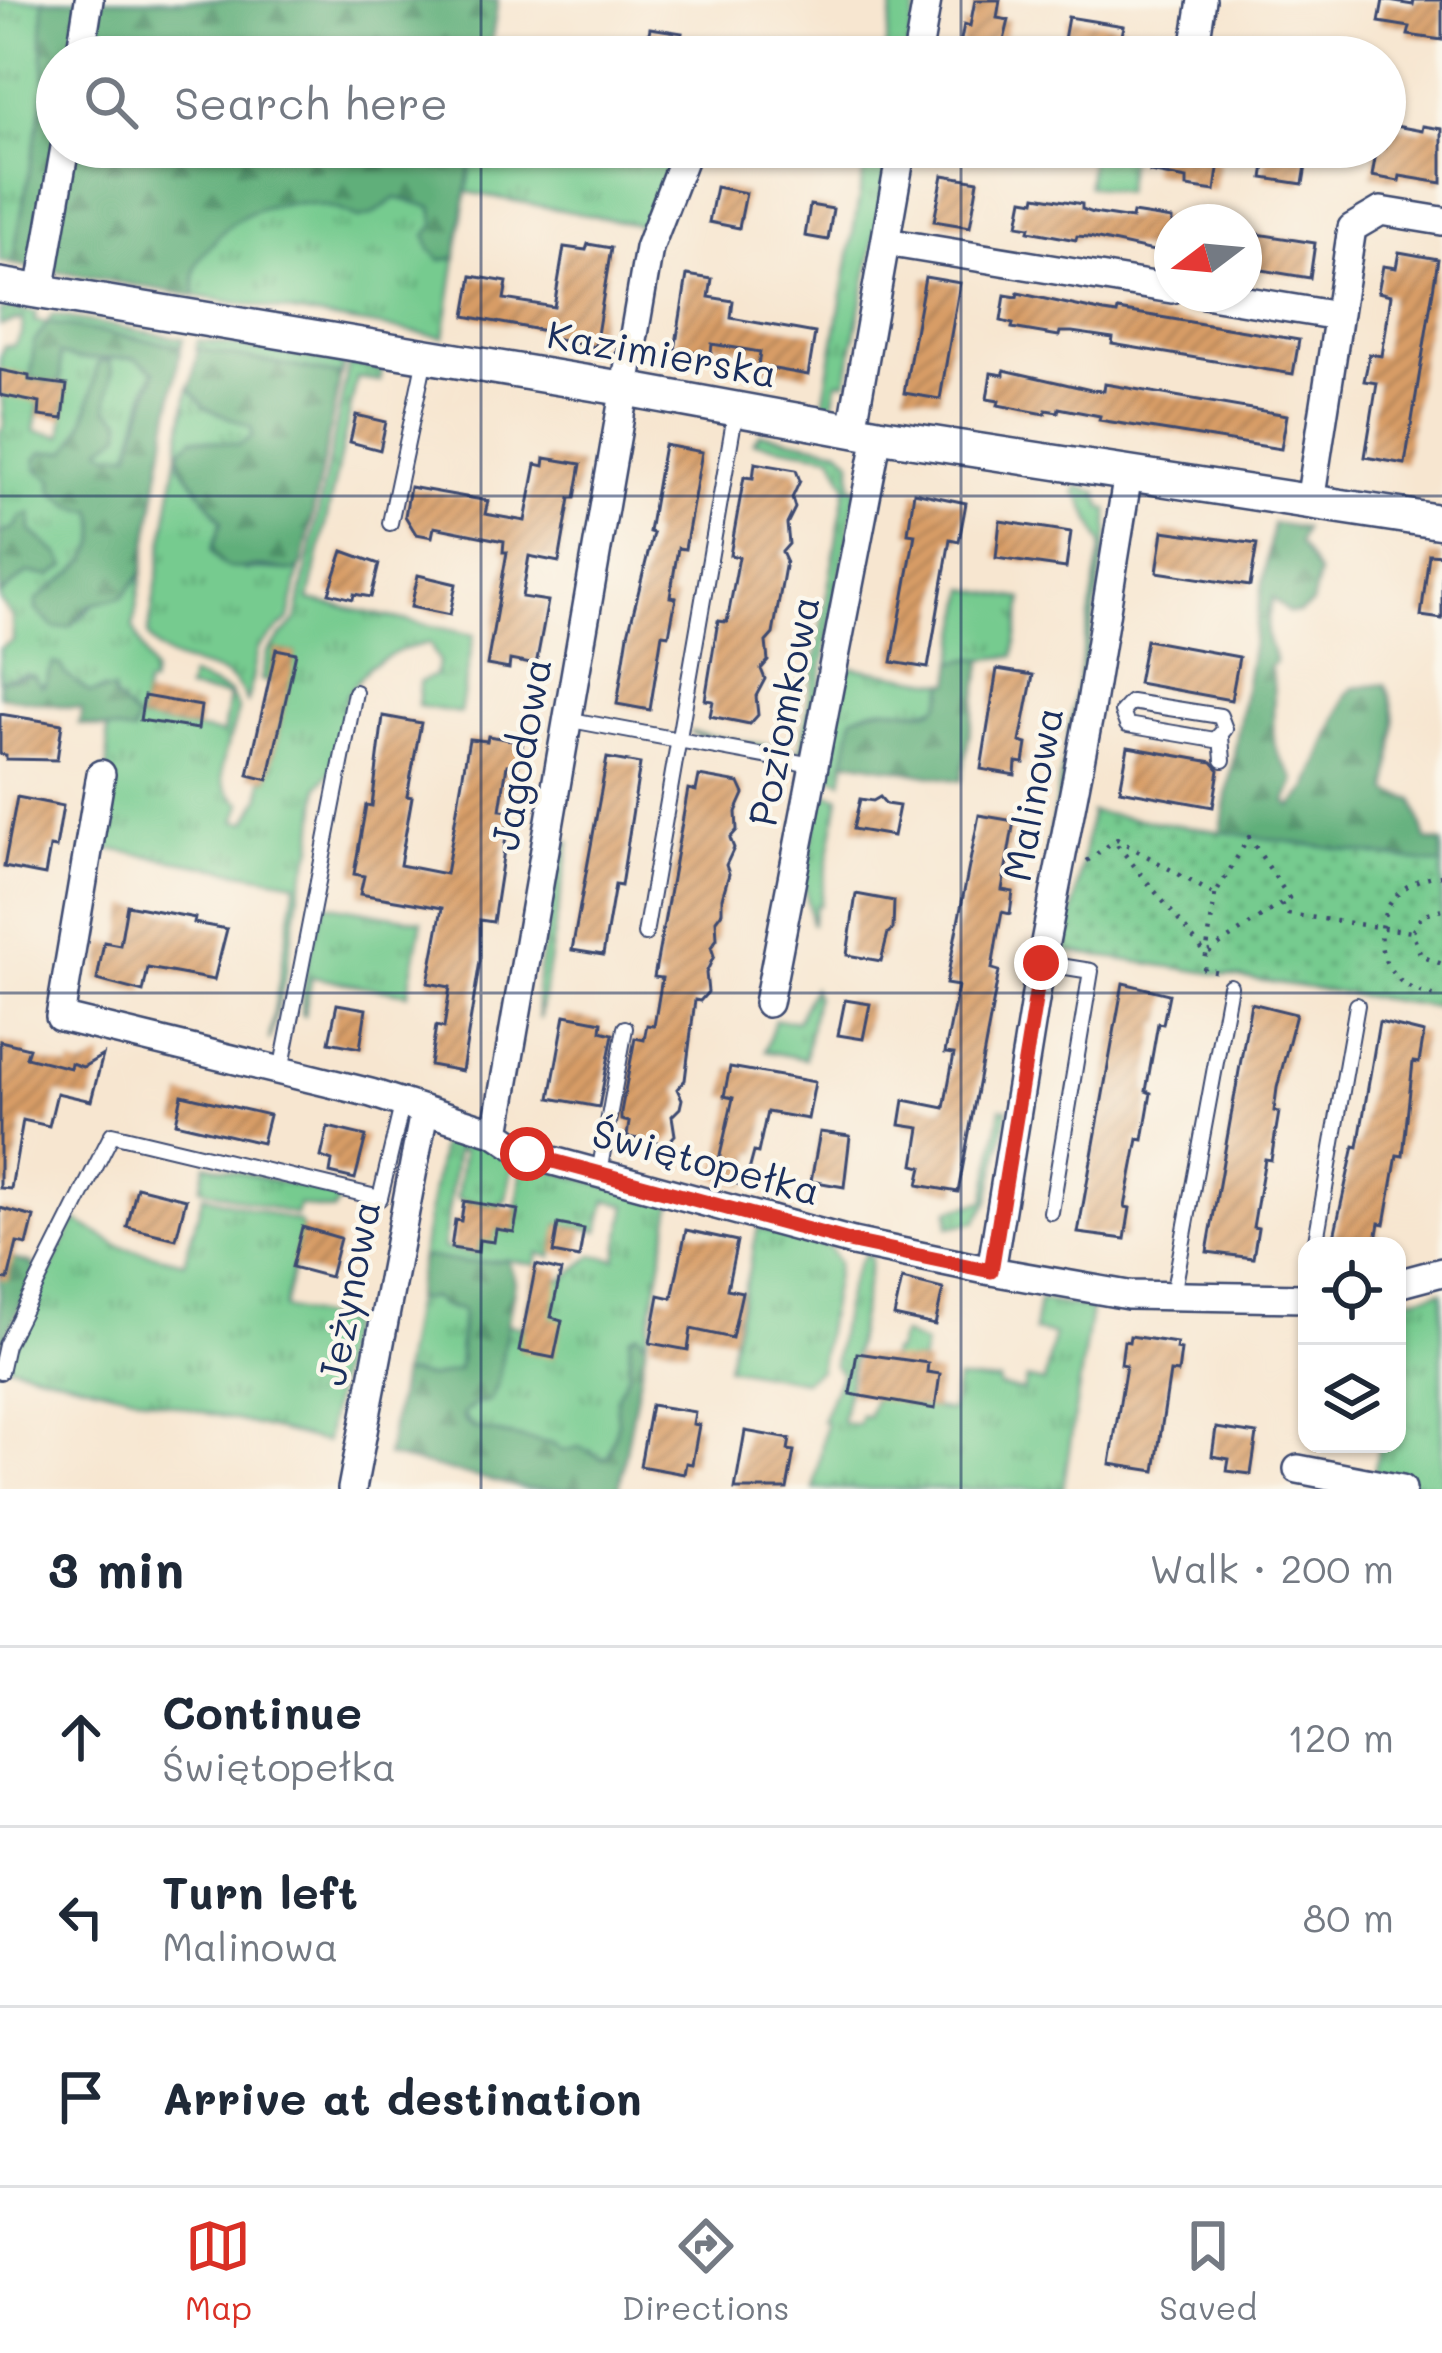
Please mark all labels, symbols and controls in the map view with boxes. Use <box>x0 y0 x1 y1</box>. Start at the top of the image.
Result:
search box <box>36 36 1406 168</box>
icon: search <box>78 69 144 135</box>
text: Search here <box>174 73 448 131</box>
north arrow <box>1154 204 1262 312</box>
street label: Kazimierska <box>543 307 781 398</box>
street label: Poziomkowa <box>735 591 830 830</box>
street label: Jagodowa <box>478 654 562 854</box>
street label: Malinowa <box>990 702 1073 885</box>
route end <box>1014 936 1068 990</box>
street label: Świętopełka <box>587 1106 826 1215</box>
route start <box>500 1127 554 1181</box>
street label: Jeżynowa <box>305 1196 390 1389</box>
map controls <box>1298 1237 1406 1453</box>
button: locate <box>1298 1237 1406 1345</box>
button: layers <box>1298 1345 1406 1453</box>
text: 3 min <box>48 1534 184 1601</box>
text: Walk · 200 m <box>1150 1542 1394 1593</box>
text: Continue <box>162 1682 362 1740</box>
icon: ahead <box>48 1704 114 1770</box>
text: 120 m <box>1287 1711 1394 1762</box>
text: Świętopełka <box>162 1740 396 1791</box>
text: Turn left <box>162 1862 358 1920</box>
icon: left <box>48 1884 114 1950</box>
text: 80 m <box>1303 1891 1394 1942</box>
text: Malinowa <box>162 1920 338 1971</box>
icon: arrive <box>48 2064 114 2130</box>
text: Arrive at destination <box>162 2068 642 2126</box>
tab: Map <box>185 2213 252 2328</box>
tab: Directions <box>622 2213 789 2328</box>
tab: Saved <box>1159 2213 1257 2328</box>

